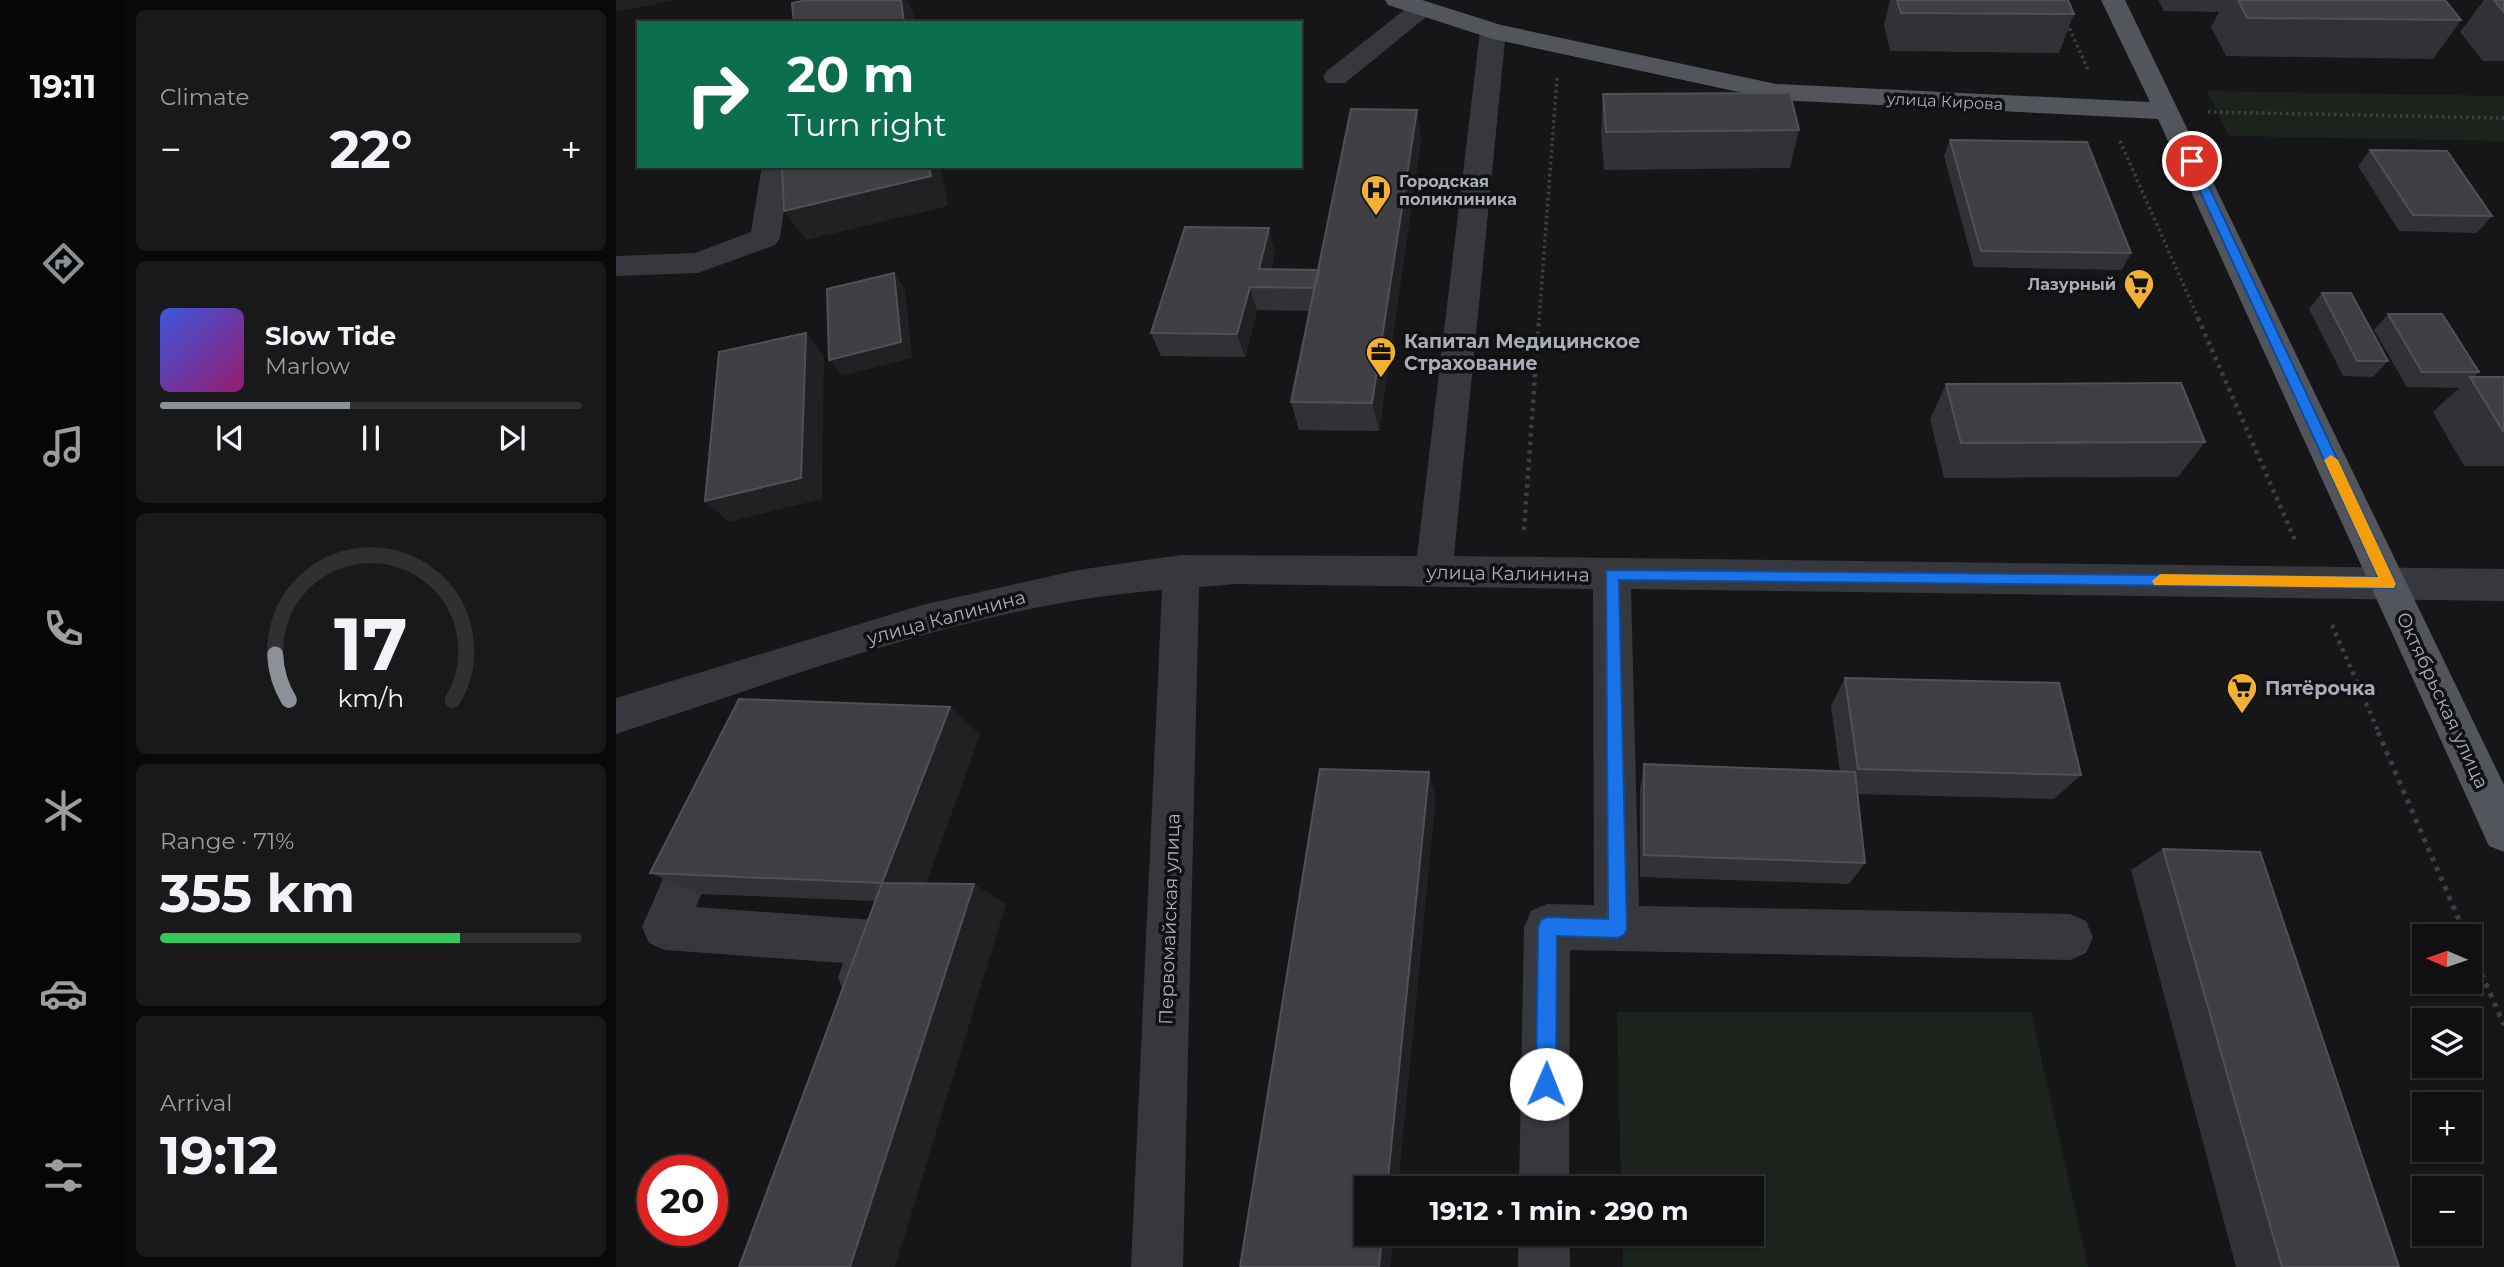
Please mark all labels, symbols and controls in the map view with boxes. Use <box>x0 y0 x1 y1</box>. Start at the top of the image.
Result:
text: 20 m <box>787 45 914 104</box>
icon: right <box>672 49 763 140</box>
text: 19:11 <box>30 67 96 106</box>
text: Climate <box>160 83 249 111</box>
street label: улица Кирова <box>1885 89 2004 114</box>
text: Turn right <box>787 105 947 144</box>
text: 22° <box>329 118 413 181</box>
text: − <box>160 126 182 173</box>
text: + <box>560 126 582 173</box>
pin <box>2162 131 2222 191</box>
icon: arrive <box>2173 142 2211 180</box>
place label: Городская поликлиника <box>1399 172 1517 209</box>
hospital icon: Городская поликлиника <box>1359 173 1393 217</box>
icon: directions <box>39 239 88 288</box>
supermarket icon: Лазурный <box>2122 267 2156 311</box>
place label: Лазурный <box>2027 275 2116 294</box>
text: Slow Tide <box>265 320 396 352</box>
place label: Капитал Медицинское Страхование <box>1404 330 1640 375</box>
office icon: Капитал Медицинское Страхование <box>1364 335 1398 379</box>
text: Marlow <box>265 352 350 380</box>
icon: previous <box>211 419 249 457</box>
icon: pause <box>352 419 390 457</box>
icon: next <box>493 419 531 457</box>
icon: music <box>39 422 88 471</box>
street label: улица Калинина <box>1425 561 1590 586</box>
street label: улица Калинина <box>863 585 1028 650</box>
text: 17 <box>334 600 408 688</box>
icon: phone <box>39 604 88 653</box>
street label: Октябрьская улица <box>2392 608 2494 792</box>
supermarket icon: Пятёрочка <box>2225 671 2259 715</box>
place label: Пятёрочка <box>2265 677 2375 700</box>
text: km/h <box>338 682 404 712</box>
icon: climate <box>39 786 88 835</box>
street label: Первомайская улица <box>1154 813 1185 1025</box>
text: Range · 71% <box>160 827 294 855</box>
text: 355 km <box>160 862 355 925</box>
north arrow <box>2412 924 2482 994</box>
map controls <box>2412 924 2482 1246</box>
icon: car <box>39 969 88 1018</box>
button: layers <box>2412 1008 2482 1078</box>
position arrow <box>1509 1047 1583 1121</box>
text: Arrival <box>160 1089 233 1117</box>
button: + <box>2412 1092 2482 1162</box>
text: 19:12 <box>160 1124 278 1187</box>
icon: filters <box>39 1151 88 1200</box>
speed limit sign: 20 <box>637 1155 728 1246</box>
button: − <box>2412 1176 2482 1246</box>
text: 19:12 · 1 min · 290 m <box>1429 1195 1689 1227</box>

